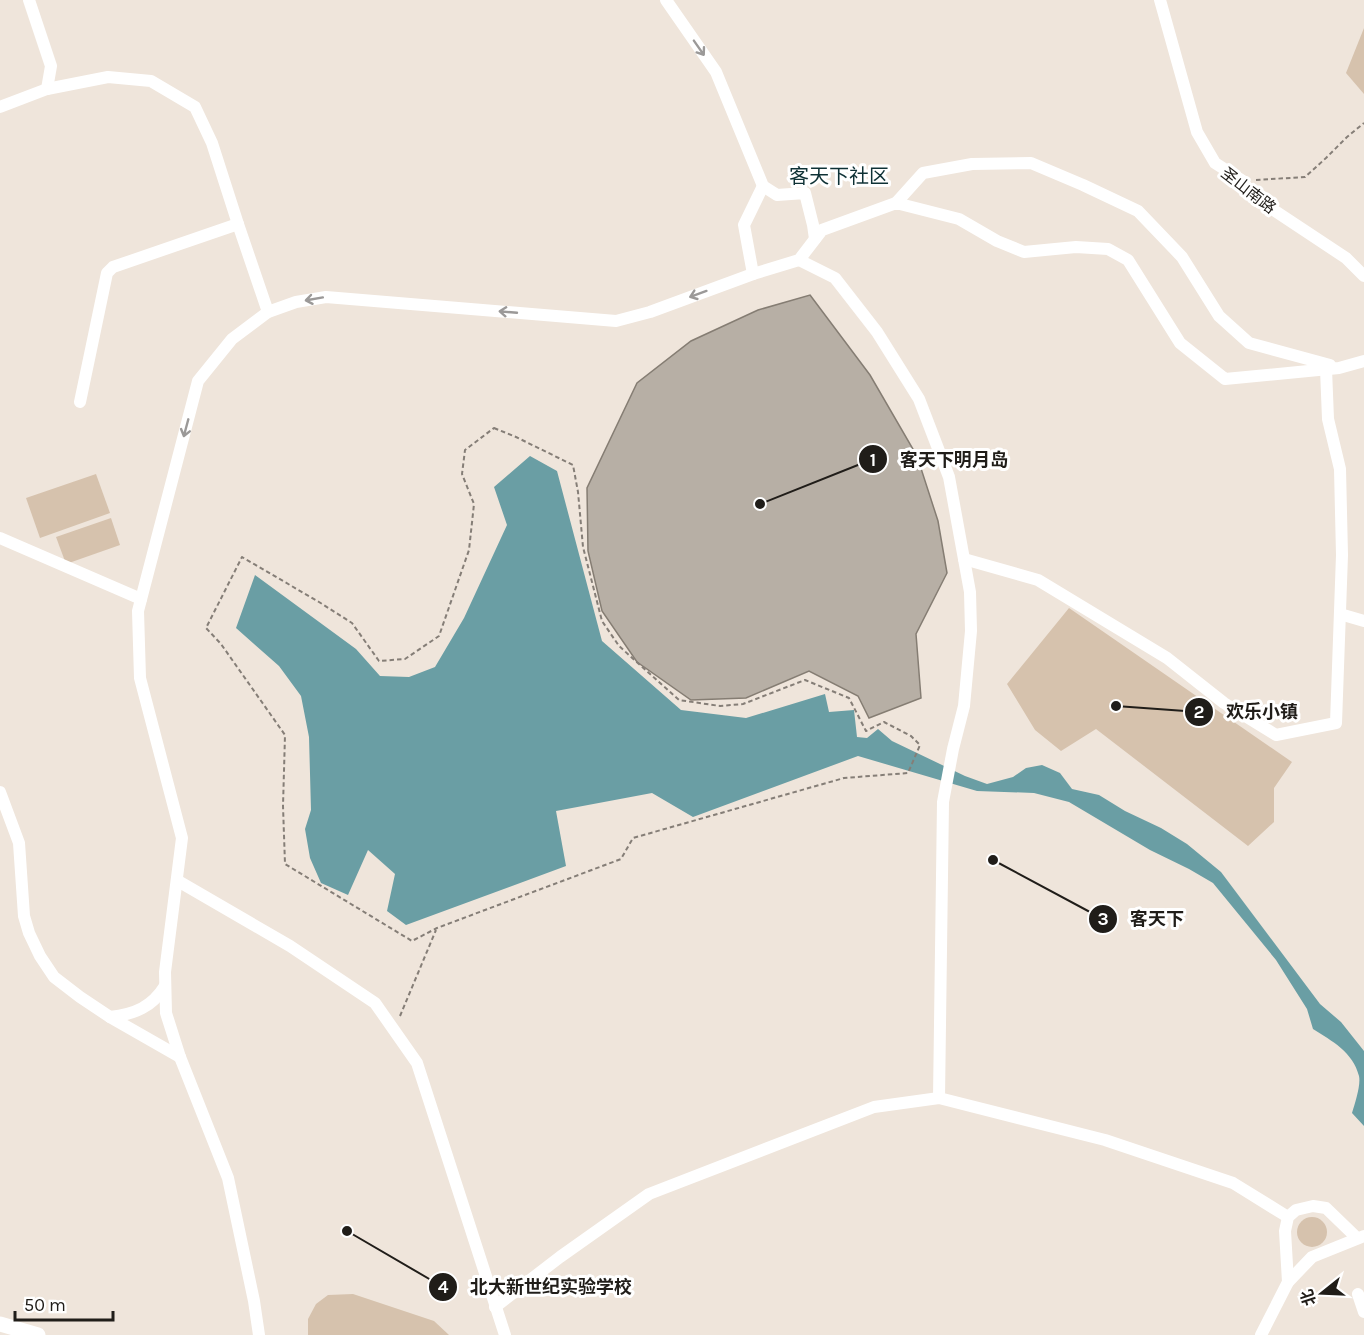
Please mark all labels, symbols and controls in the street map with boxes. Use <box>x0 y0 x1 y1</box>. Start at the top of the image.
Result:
one-way arrow <box>694 39 706 56</box>
street label: 圣山南路 <box>1218 163 1280 218</box>
district label: 客天下社区 <box>789 165 889 188</box>
one-way arrow <box>689 289 708 300</box>
one-way arrow <box>304 294 324 305</box>
one-way arrow <box>498 306 518 317</box>
one-way arrow <box>180 418 192 437</box>
callout: 客天下明月岛 <box>858 441 1020 477</box>
text: 1 <box>870 449 876 471</box>
text: 客天下明月岛 <box>900 449 1008 471</box>
callout: 欢乐小镇 <box>1184 694 1310 730</box>
text: 2 <box>1194 701 1204 723</box>
text: 欢乐小镇 <box>1226 701 1298 723</box>
callout: 客天下 <box>1088 901 1196 937</box>
text: 3 <box>1097 908 1109 930</box>
text: 客天下 <box>1130 908 1184 930</box>
north arrow <box>1292 1263 1352 1323</box>
callout: 北大新世纪实验学校 <box>428 1269 644 1305</box>
text: 4 <box>438 1276 449 1298</box>
text: 北大新世纪实验学校 <box>470 1276 632 1298</box>
scale bar <box>15 1284 112 1322</box>
text: 北 <box>1297 1287 1320 1308</box>
text: 50 m <box>24 1294 66 1316</box>

